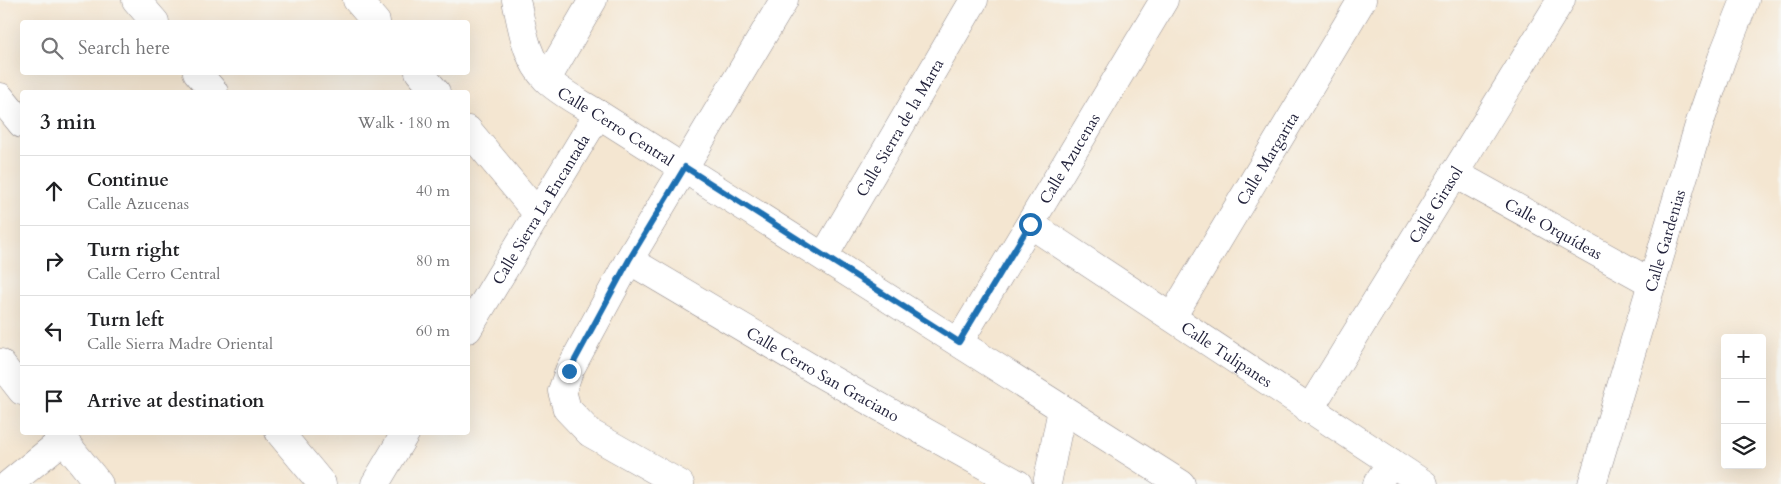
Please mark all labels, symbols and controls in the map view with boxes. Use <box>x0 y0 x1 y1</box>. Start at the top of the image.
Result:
search box <box>20 20 470 75</box>
icon: search <box>38 34 66 62</box>
text: Search here <box>78 35 170 61</box>
street label: Calle Sierra de la Marta <box>851 55 949 201</box>
street label: Calle Cerro Central <box>553 82 678 171</box>
text: 3 min <box>40 108 96 137</box>
street label: Calle Margarita <box>1232 108 1304 209</box>
street label: Calle Azucenas <box>1034 110 1106 208</box>
text: Walk · 180 m <box>358 112 450 134</box>
street label: Calle Sierra La Encantada <box>487 130 595 289</box>
street label: Calle Girasol <box>1404 162 1468 248</box>
text: Continue <box>87 167 169 193</box>
icon: ahead <box>40 177 68 205</box>
text: 40 m <box>416 180 450 202</box>
street label: Calle Gardenias <box>1640 187 1691 295</box>
text: Calle Azucenas <box>87 193 189 215</box>
street label: Calle Orquídeas <box>1500 193 1606 265</box>
route start <box>1019 213 1042 236</box>
text: Turn right <box>87 237 179 263</box>
icon: right <box>40 247 68 275</box>
text: 80 m <box>416 250 450 272</box>
text: Calle Cerro Central <box>87 263 220 285</box>
text: Turn left <box>87 307 164 333</box>
icon: left <box>40 317 68 345</box>
street label: Calle Tulipanes <box>1176 317 1276 393</box>
text: 60 m <box>416 320 450 342</box>
street label: Calle Cerro San Graciano <box>742 322 903 428</box>
text: Calle Sierra Madre Oriental <box>87 333 273 355</box>
map controls <box>1721 334 1766 469</box>
button: + <box>1721 334 1766 379</box>
route end <box>558 360 581 383</box>
button: − <box>1721 379 1766 424</box>
icon: arrive <box>40 387 68 415</box>
text: Arrive at destination <box>87 388 264 414</box>
button: layers <box>1721 424 1766 469</box>

